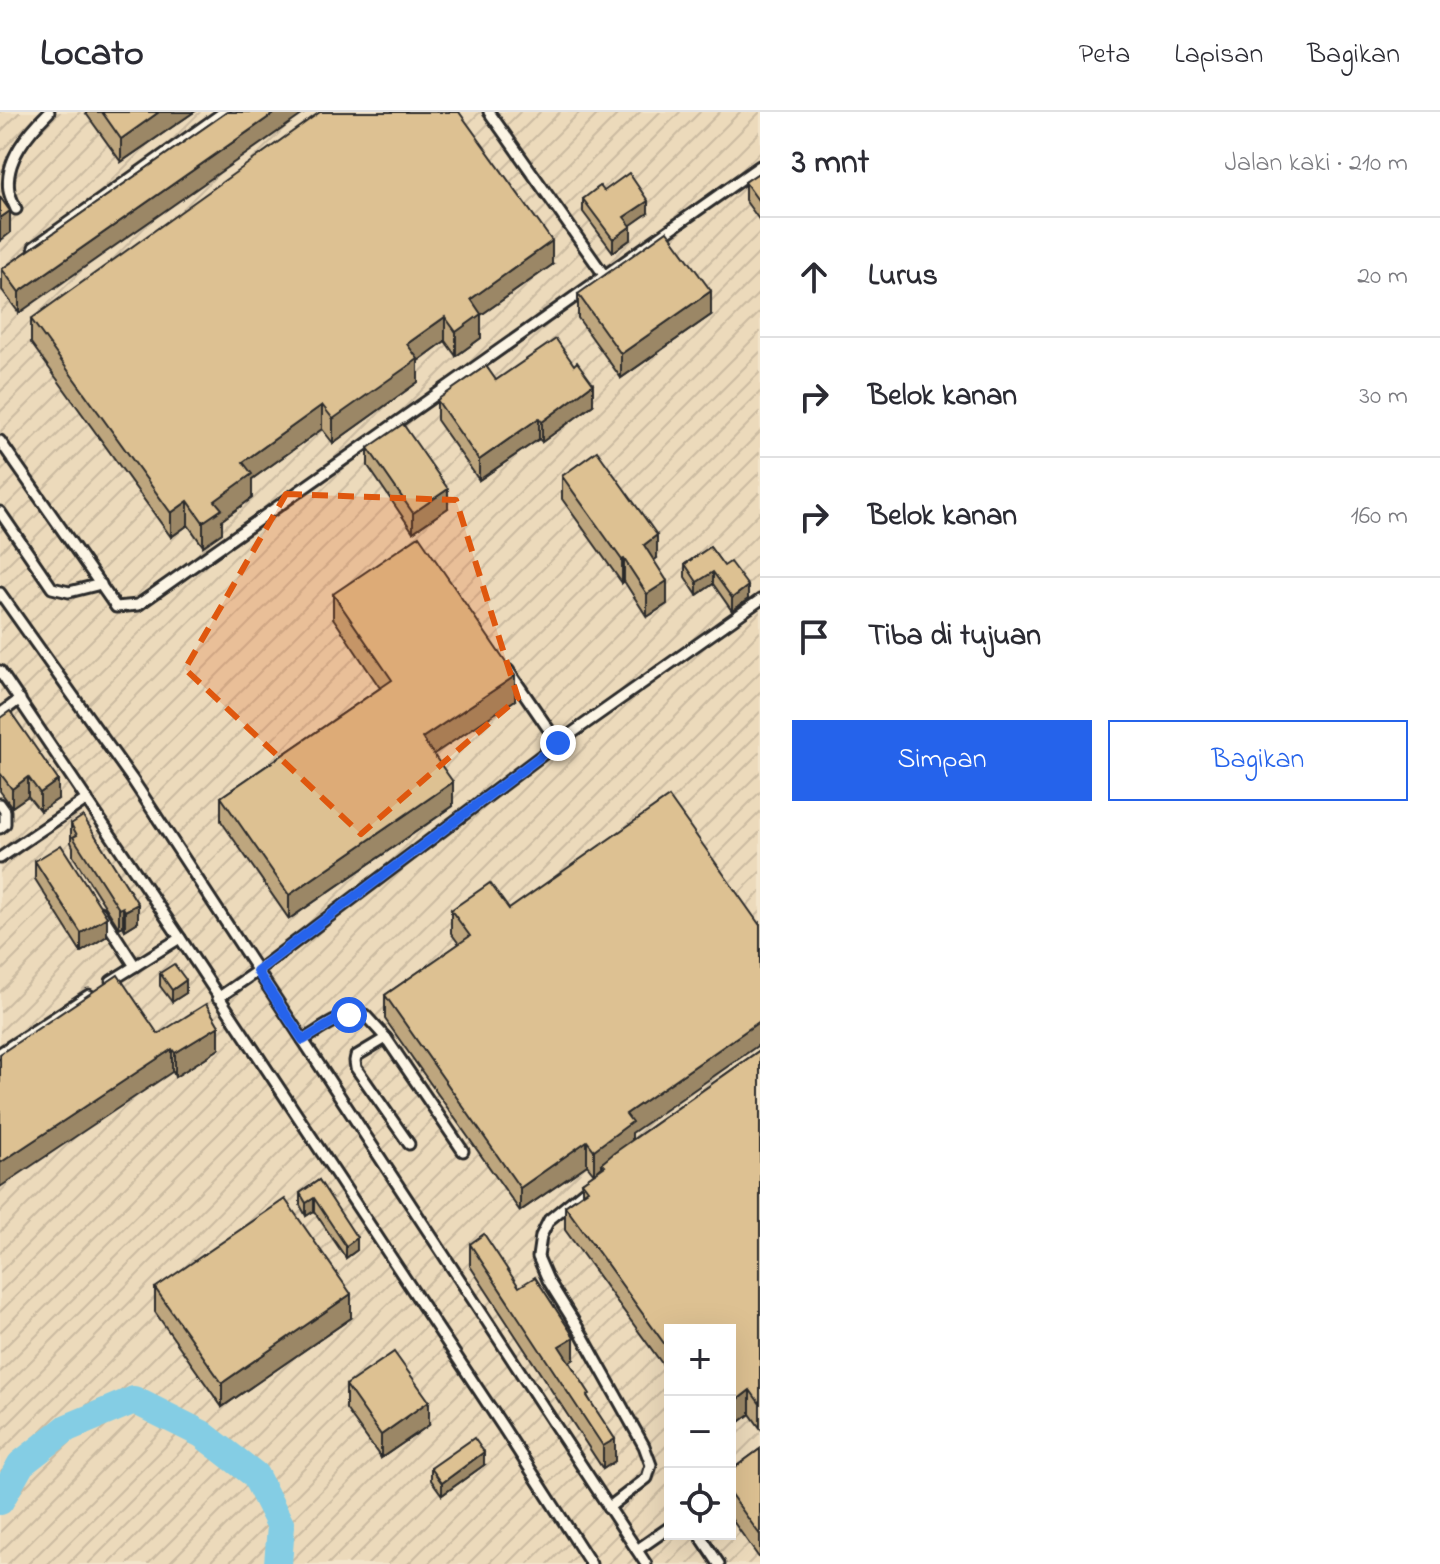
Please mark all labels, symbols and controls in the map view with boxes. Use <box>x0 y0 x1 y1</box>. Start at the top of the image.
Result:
text: Locato <box>40 27 144 83</box>
text: Peta <box>1079 35 1130 76</box>
text: Lapisan <box>1174 35 1263 76</box>
text: Bagikan <box>1307 35 1400 76</box>
text: 3 mnt <box>792 139 869 189</box>
text: Jalan kaki · 210 m <box>1224 145 1408 183</box>
icon: ahead <box>792 255 836 299</box>
text: Lurus <box>868 255 938 299</box>
text: 20 m <box>1357 258 1408 296</box>
icon: right <box>792 375 836 419</box>
text: Belok kanan <box>868 375 1017 419</box>
text: 30 m <box>1359 378 1408 416</box>
icon: right <box>792 495 836 539</box>
text: Belok kanan <box>868 495 1017 539</box>
text: 160 m <box>1350 498 1408 536</box>
icon: arrive <box>792 615 836 659</box>
text: Tiba di tujuan <box>868 615 1041 659</box>
button: Simpan <box>792 720 1092 801</box>
button: Bagikan <box>1108 720 1408 801</box>
route end <box>540 725 576 761</box>
route start <box>331 997 367 1033</box>
map controls <box>664 1324 736 1540</box>
button: + <box>664 1324 736 1396</box>
button: − <box>664 1396 736 1468</box>
button: locate <box>664 1468 736 1540</box>

